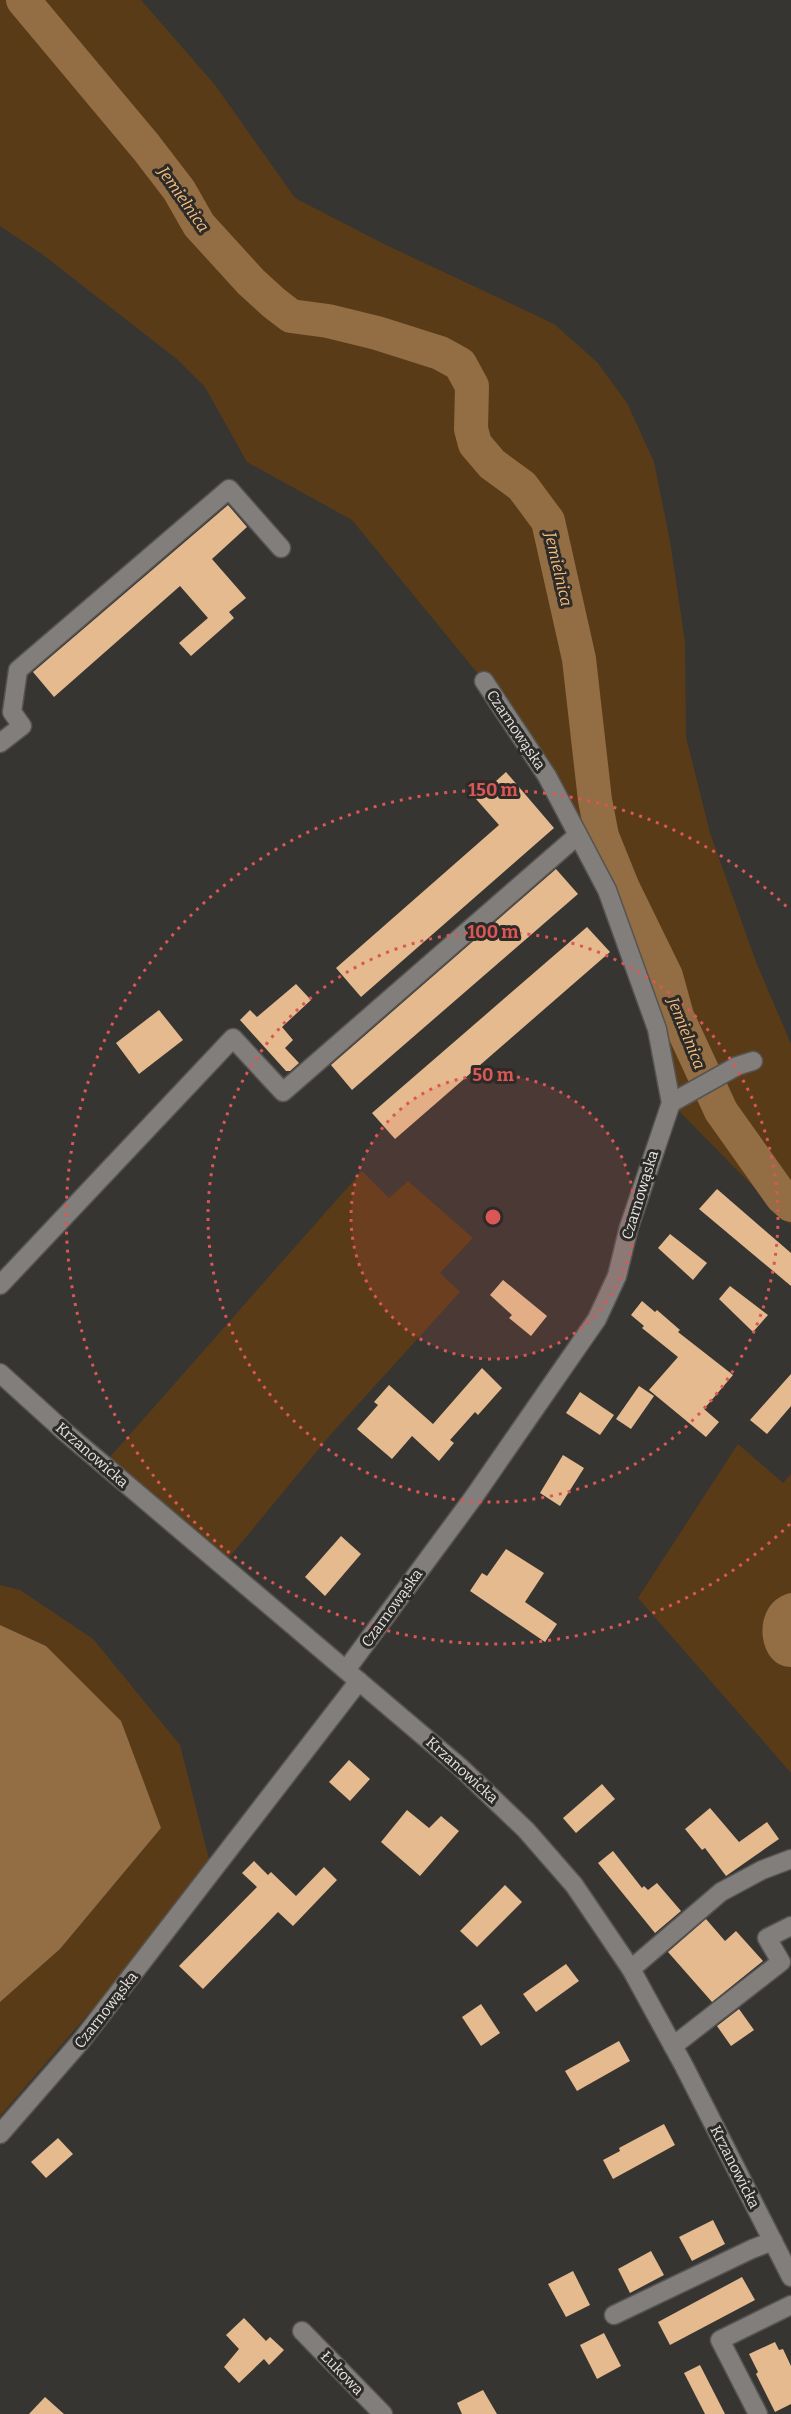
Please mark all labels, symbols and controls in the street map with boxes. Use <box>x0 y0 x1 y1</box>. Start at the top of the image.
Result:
water label: Jemielnica <box>153 161 213 236</box>
water label: Jemielnica <box>540 528 576 608</box>
street label: Czarnowąska <box>483 687 549 773</box>
text: 150 m <box>468 779 518 801</box>
text: 100 m <box>467 921 519 943</box>
water label: Jemielnica <box>663 993 710 1072</box>
text: 50 m <box>472 1064 514 1086</box>
street label: Czarnowąska <box>618 1148 662 1242</box>
centre of rings <box>483 1207 503 1227</box>
street label: Krzanowicka <box>52 1419 132 1491</box>
street label: Czarnowąska <box>358 1565 426 1651</box>
street label: Krzanowicka <box>422 1733 502 1807</box>
street label: Czarnowąska <box>70 1968 142 2052</box>
street label: Krzanowicka <box>706 2123 764 2211</box>
street label: Łukowa <box>317 2347 367 2399</box>

